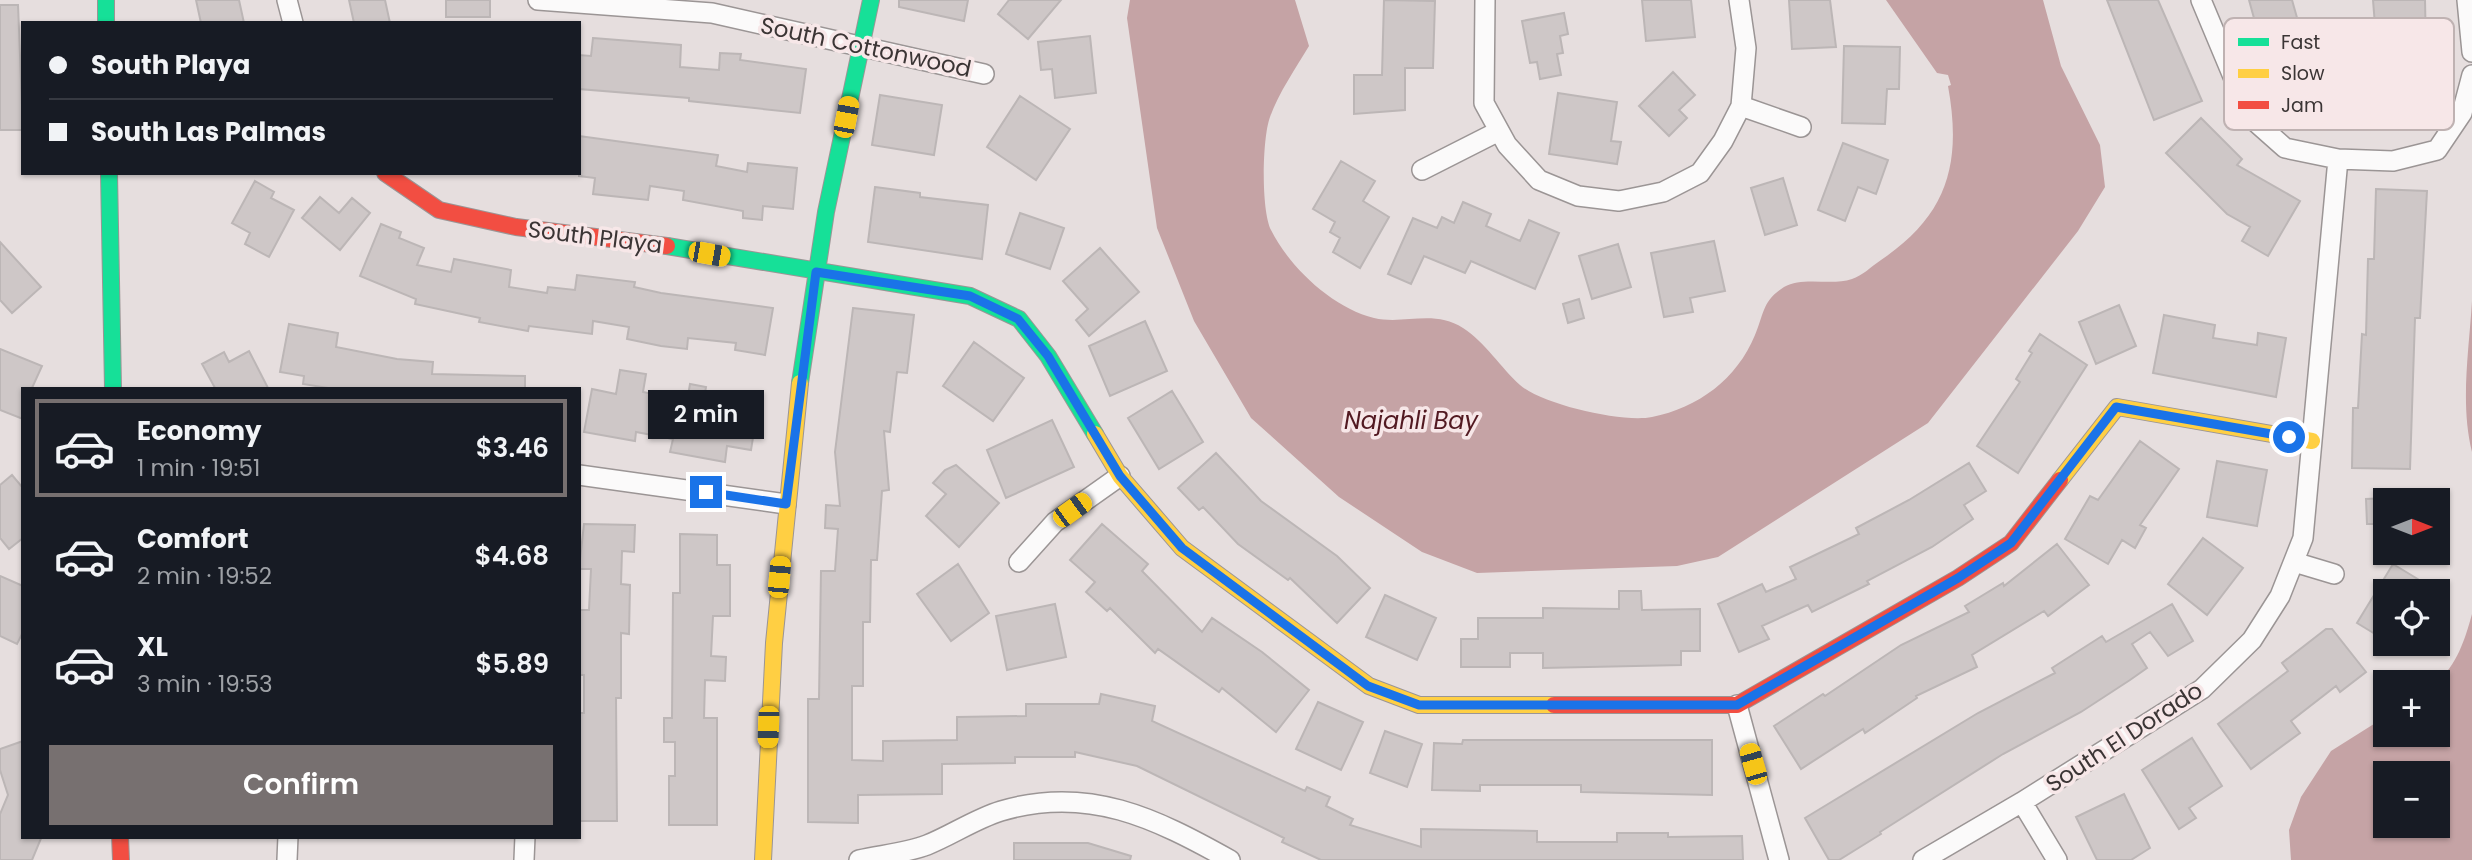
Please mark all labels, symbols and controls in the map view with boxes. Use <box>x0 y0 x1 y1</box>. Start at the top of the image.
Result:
street label: South Cottonwood <box>758 9 974 85</box>
legend <box>2224 18 2454 130</box>
text: Fast <box>2281 29 2320 56</box>
text: South Playa <box>91 47 250 83</box>
text: Slow <box>2281 60 2325 87</box>
text: Jam <box>2281 92 2323 119</box>
car <box>832 94 861 140</box>
text: South Las Palmas <box>91 114 326 150</box>
street label: South Playa <box>526 213 664 261</box>
car <box>687 240 732 268</box>
callout: 2 min <box>648 391 764 440</box>
text: 2 min <box>674 398 738 430</box>
water label: Najahli Bay <box>1344 404 1480 437</box>
text: Economy <box>137 413 261 449</box>
icon: car <box>53 417 116 480</box>
route start <box>2273 421 2305 453</box>
text: $3.46 <box>476 430 549 466</box>
text: 1 min · 19:51 <box>137 452 260 484</box>
route end <box>690 476 722 508</box>
north arrow <box>2373 488 2450 565</box>
map controls <box>2373 488 2450 838</box>
car <box>1049 489 1096 531</box>
text: Comfort <box>137 521 249 557</box>
icon: car <box>53 525 116 588</box>
text: $4.68 <box>475 538 549 574</box>
car <box>767 555 792 599</box>
text: 2 min · 19:52 <box>137 560 272 592</box>
button: locate <box>2373 579 2450 656</box>
text: XL <box>137 629 168 665</box>
icon: car <box>53 633 116 696</box>
text: $5.89 <box>475 646 549 682</box>
text: 3 min · 19:53 <box>137 668 273 700</box>
button: + <box>2373 670 2450 747</box>
street label: South El Dorado <box>2039 674 2209 800</box>
car <box>757 706 780 748</box>
car <box>1738 741 1769 787</box>
button: Confirm <box>49 745 553 825</box>
button: − <box>2373 761 2450 838</box>

